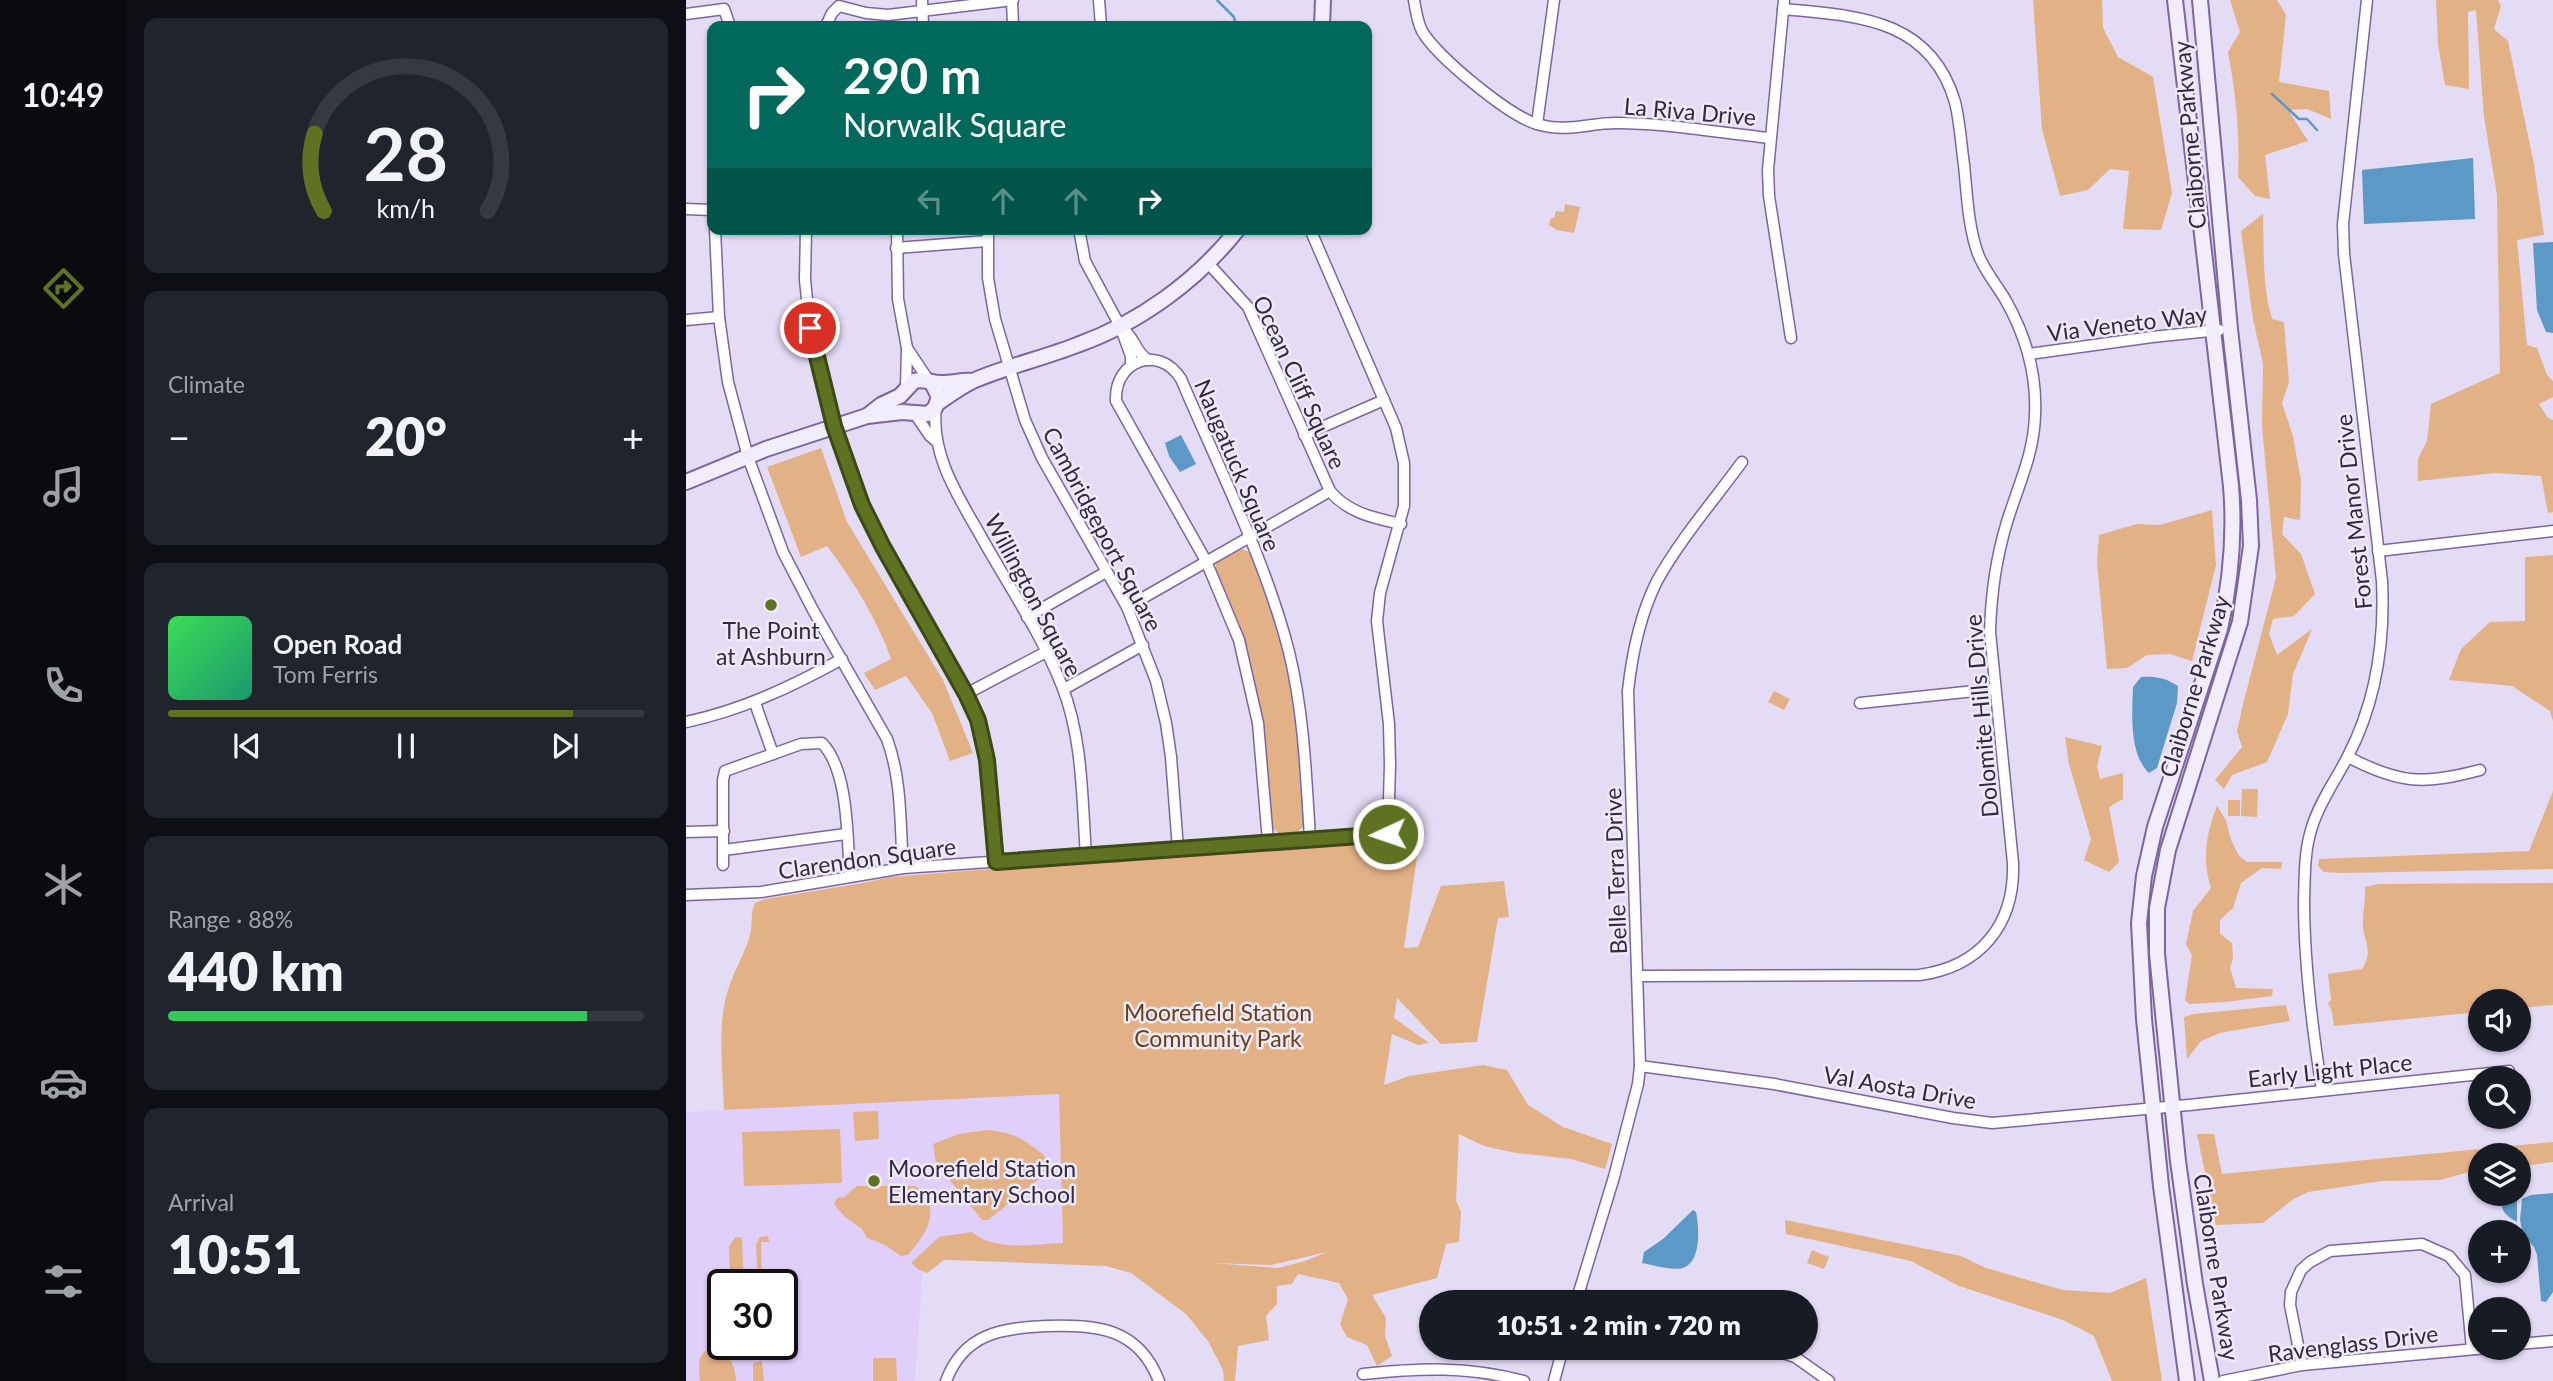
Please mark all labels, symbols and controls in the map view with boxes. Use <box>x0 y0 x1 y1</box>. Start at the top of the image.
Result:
street label: Claiborne Parkway <box>2167 40 2211 230</box>
text: 290 m <box>843 46 981 104</box>
icon: right <box>728 49 819 140</box>
text: 10:49 <box>22 75 104 114</box>
street label: La Riva Drive <box>1623 91 1757 131</box>
text: Norwalk Square <box>843 105 1066 144</box>
text: 28 <box>364 110 448 198</box>
icon: left <box>911 182 949 220</box>
icon: ahead <box>984 182 1022 220</box>
icon: ahead <box>1057 182 1095 220</box>
icon: right <box>1130 182 1168 220</box>
text: km/h <box>377 193 435 223</box>
icon: directions <box>39 264 88 313</box>
street label: Ocean Cliff Square <box>1248 291 1352 473</box>
pin <box>780 298 840 358</box>
street label: Via Veneto Way <box>2045 299 2209 347</box>
icon: arrive <box>791 309 829 347</box>
text: Climate <box>168 370 245 398</box>
street label: Naugatuck Square <box>1189 375 1287 555</box>
text: 20° <box>365 405 447 467</box>
street label: Forest Manor Drive <box>2329 413 2377 611</box>
text: − <box>168 414 190 460</box>
text: + <box>622 414 644 460</box>
street label: Cambridgeport Square <box>1037 422 1169 636</box>
icon: music <box>39 462 88 511</box>
street label: Willington Square <box>979 509 1089 681</box>
street label: Claiborne Parkway <box>2153 592 2235 780</box>
marker: The Point at Ashburn <box>763 597 779 613</box>
street label: Dolomite Hills Drive <box>1958 613 2004 819</box>
place label: The Point at Ashburn <box>716 616 826 670</box>
text: Open Road <box>273 628 402 660</box>
text: Tom Ferris <box>273 660 378 688</box>
icon: phone <box>39 661 88 710</box>
icon: previous <box>228 727 266 765</box>
icon: pause <box>387 727 425 765</box>
icon: next <box>546 727 584 765</box>
street label: Belle Terra Drive <box>1598 787 1632 955</box>
position arrow <box>1351 797 1425 871</box>
street label: Clarendon Square <box>776 832 958 884</box>
icon: climate <box>39 860 88 909</box>
text: Range · 88% <box>168 905 293 933</box>
text: 440 km <box>168 940 344 1002</box>
map controls <box>2468 989 2531 1360</box>
button: sound <box>2468 989 2531 1052</box>
park label: Moorefield Station Community Park <box>1124 998 1312 1052</box>
street label: Early Light Place <box>2246 1047 2414 1093</box>
icon: car <box>39 1058 88 1107</box>
street label: Val Aosta Drive <box>1821 1060 1979 1114</box>
button: search <box>2468 1066 2531 1129</box>
button: layers <box>2468 1143 2531 1206</box>
place label: Moorefield Station Elementary School <box>888 1154 1076 1208</box>
street label: Claiborne Parkway <box>2188 1172 2246 1363</box>
marker: Moorefield Station Elementary School <box>866 1173 882 1189</box>
text: Arrival <box>168 1188 234 1216</box>
button: + <box>2468 1220 2531 1283</box>
text: 10:51 <box>168 1223 302 1285</box>
icon: filters <box>39 1257 88 1306</box>
speed limit sign: 30 <box>707 1269 798 1360</box>
button: − <box>2468 1297 2531 1360</box>
text: 10:51 · 2 min · 720 m <box>1496 1309 1741 1341</box>
street label: Ravenglass Drive <box>2266 1319 2440 1367</box>

